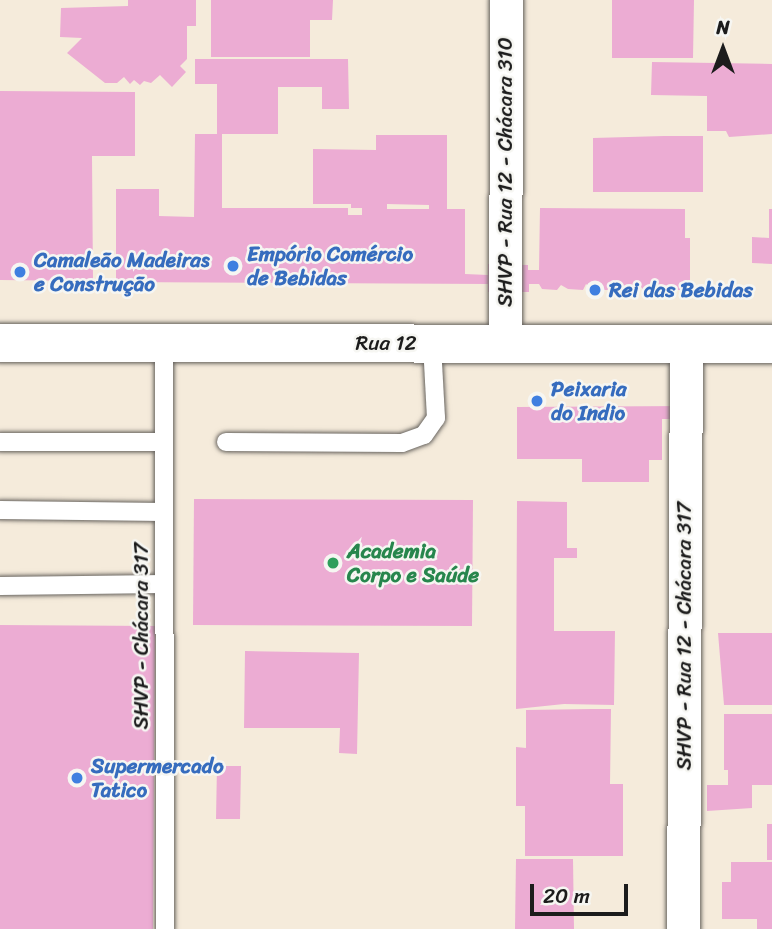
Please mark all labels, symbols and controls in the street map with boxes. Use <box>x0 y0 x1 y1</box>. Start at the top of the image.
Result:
text: N <box>716 11 730 44</box>
north arrow <box>688 14 758 84</box>
street label: SHVP - Rua 12 - Chácara 310 <box>492 37 518 307</box>
place label: Empório Comércio de Bebidas <box>247 241 413 291</box>
place label: Camaleão Madeiras e Construção <box>34 247 210 297</box>
marker: Empório Comércio de Bebidas <box>225 258 241 274</box>
marker: Camaleão Madeiras e Construção <box>12 264 28 280</box>
place label: Rei das Bebidas <box>609 277 752 303</box>
marker: Rei das Bebidas <box>587 282 603 298</box>
street label: Rua 12 <box>355 330 417 356</box>
place label: Peixaria do Indio <box>551 376 627 426</box>
marker: Peixaria do Indio <box>529 393 545 409</box>
street label: SHVP - Rua 12 - Chácara 317 <box>671 502 697 770</box>
place label: Academia Corpo e Saúde <box>347 538 480 588</box>
street label: SHVP - Chácara 317 <box>128 543 154 729</box>
marker: Academia Corpo e Saúde <box>325 555 341 571</box>
place label: Supermercado Tatico <box>91 753 224 803</box>
marker: Supermercado Tatico <box>69 770 85 786</box>
scale bar <box>534 870 632 914</box>
text: 20 m <box>543 877 590 915</box>

